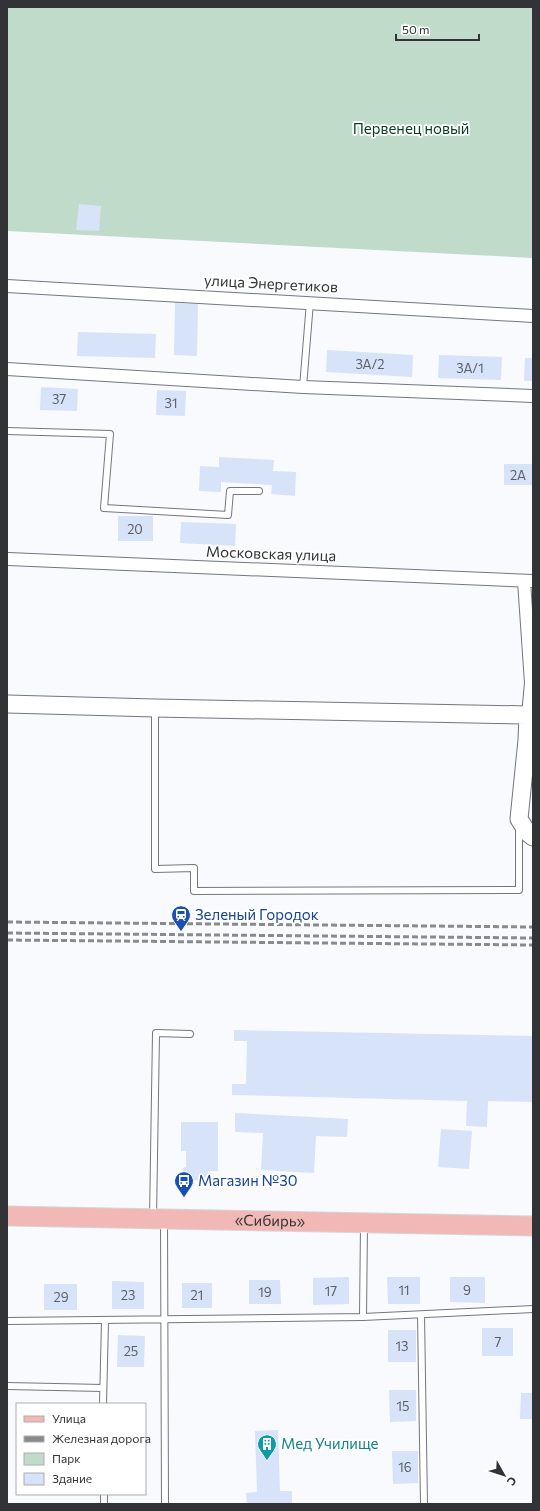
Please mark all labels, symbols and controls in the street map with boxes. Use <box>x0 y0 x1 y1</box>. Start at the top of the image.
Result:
scale bar <box>396 16 479 42</box>
text: 50 m <box>402 22 430 36</box>
park label: Первенец новый <box>353 119 469 137</box>
street label: улица Энергетиков <box>204 271 339 295</box>
house number: 3А/2 <box>355 356 385 372</box>
house number: 3А/1 <box>456 360 484 376</box>
house number: 37 <box>52 391 66 407</box>
house number: 31 <box>165 395 177 411</box>
house number: 2А <box>510 467 526 483</box>
house number: 20 <box>127 521 143 537</box>
street label: Московская улица <box>206 542 336 564</box>
station icon: Зеленый Городок <box>170 904 192 932</box>
place label: Зеленый Городок <box>195 905 319 923</box>
bus stop icon: Магазин №30 <box>173 1170 195 1198</box>
place label: Магазин №30 <box>198 1171 298 1189</box>
street label: «Сибирь» <box>235 1210 306 1230</box>
house number: 11 <box>398 1282 410 1298</box>
house number: 9 <box>463 1282 471 1298</box>
house number: 17 <box>325 1283 337 1299</box>
house number: 19 <box>258 1284 272 1300</box>
house number: 23 <box>121 1287 135 1303</box>
house number: 21 <box>191 1287 203 1303</box>
house number: 29 <box>53 1289 69 1305</box>
house number: 7 <box>495 1334 502 1350</box>
house number: 13 <box>396 1338 408 1354</box>
house number: 25 <box>124 1343 138 1359</box>
house number: 15 <box>396 1398 410 1414</box>
legend <box>16 1403 146 1495</box>
text: Улица <box>52 1411 86 1425</box>
text: Железная дорога <box>52 1431 151 1445</box>
building icon: Мед Училище <box>256 1433 278 1461</box>
place label: Мед Училище <box>281 1434 379 1452</box>
text: Парк <box>52 1451 81 1465</box>
north arrow <box>484 1455 524 1495</box>
house number: 16 <box>398 1459 412 1475</box>
text: Здание <box>52 1471 92 1485</box>
text: С <box>504 1475 520 1489</box>

